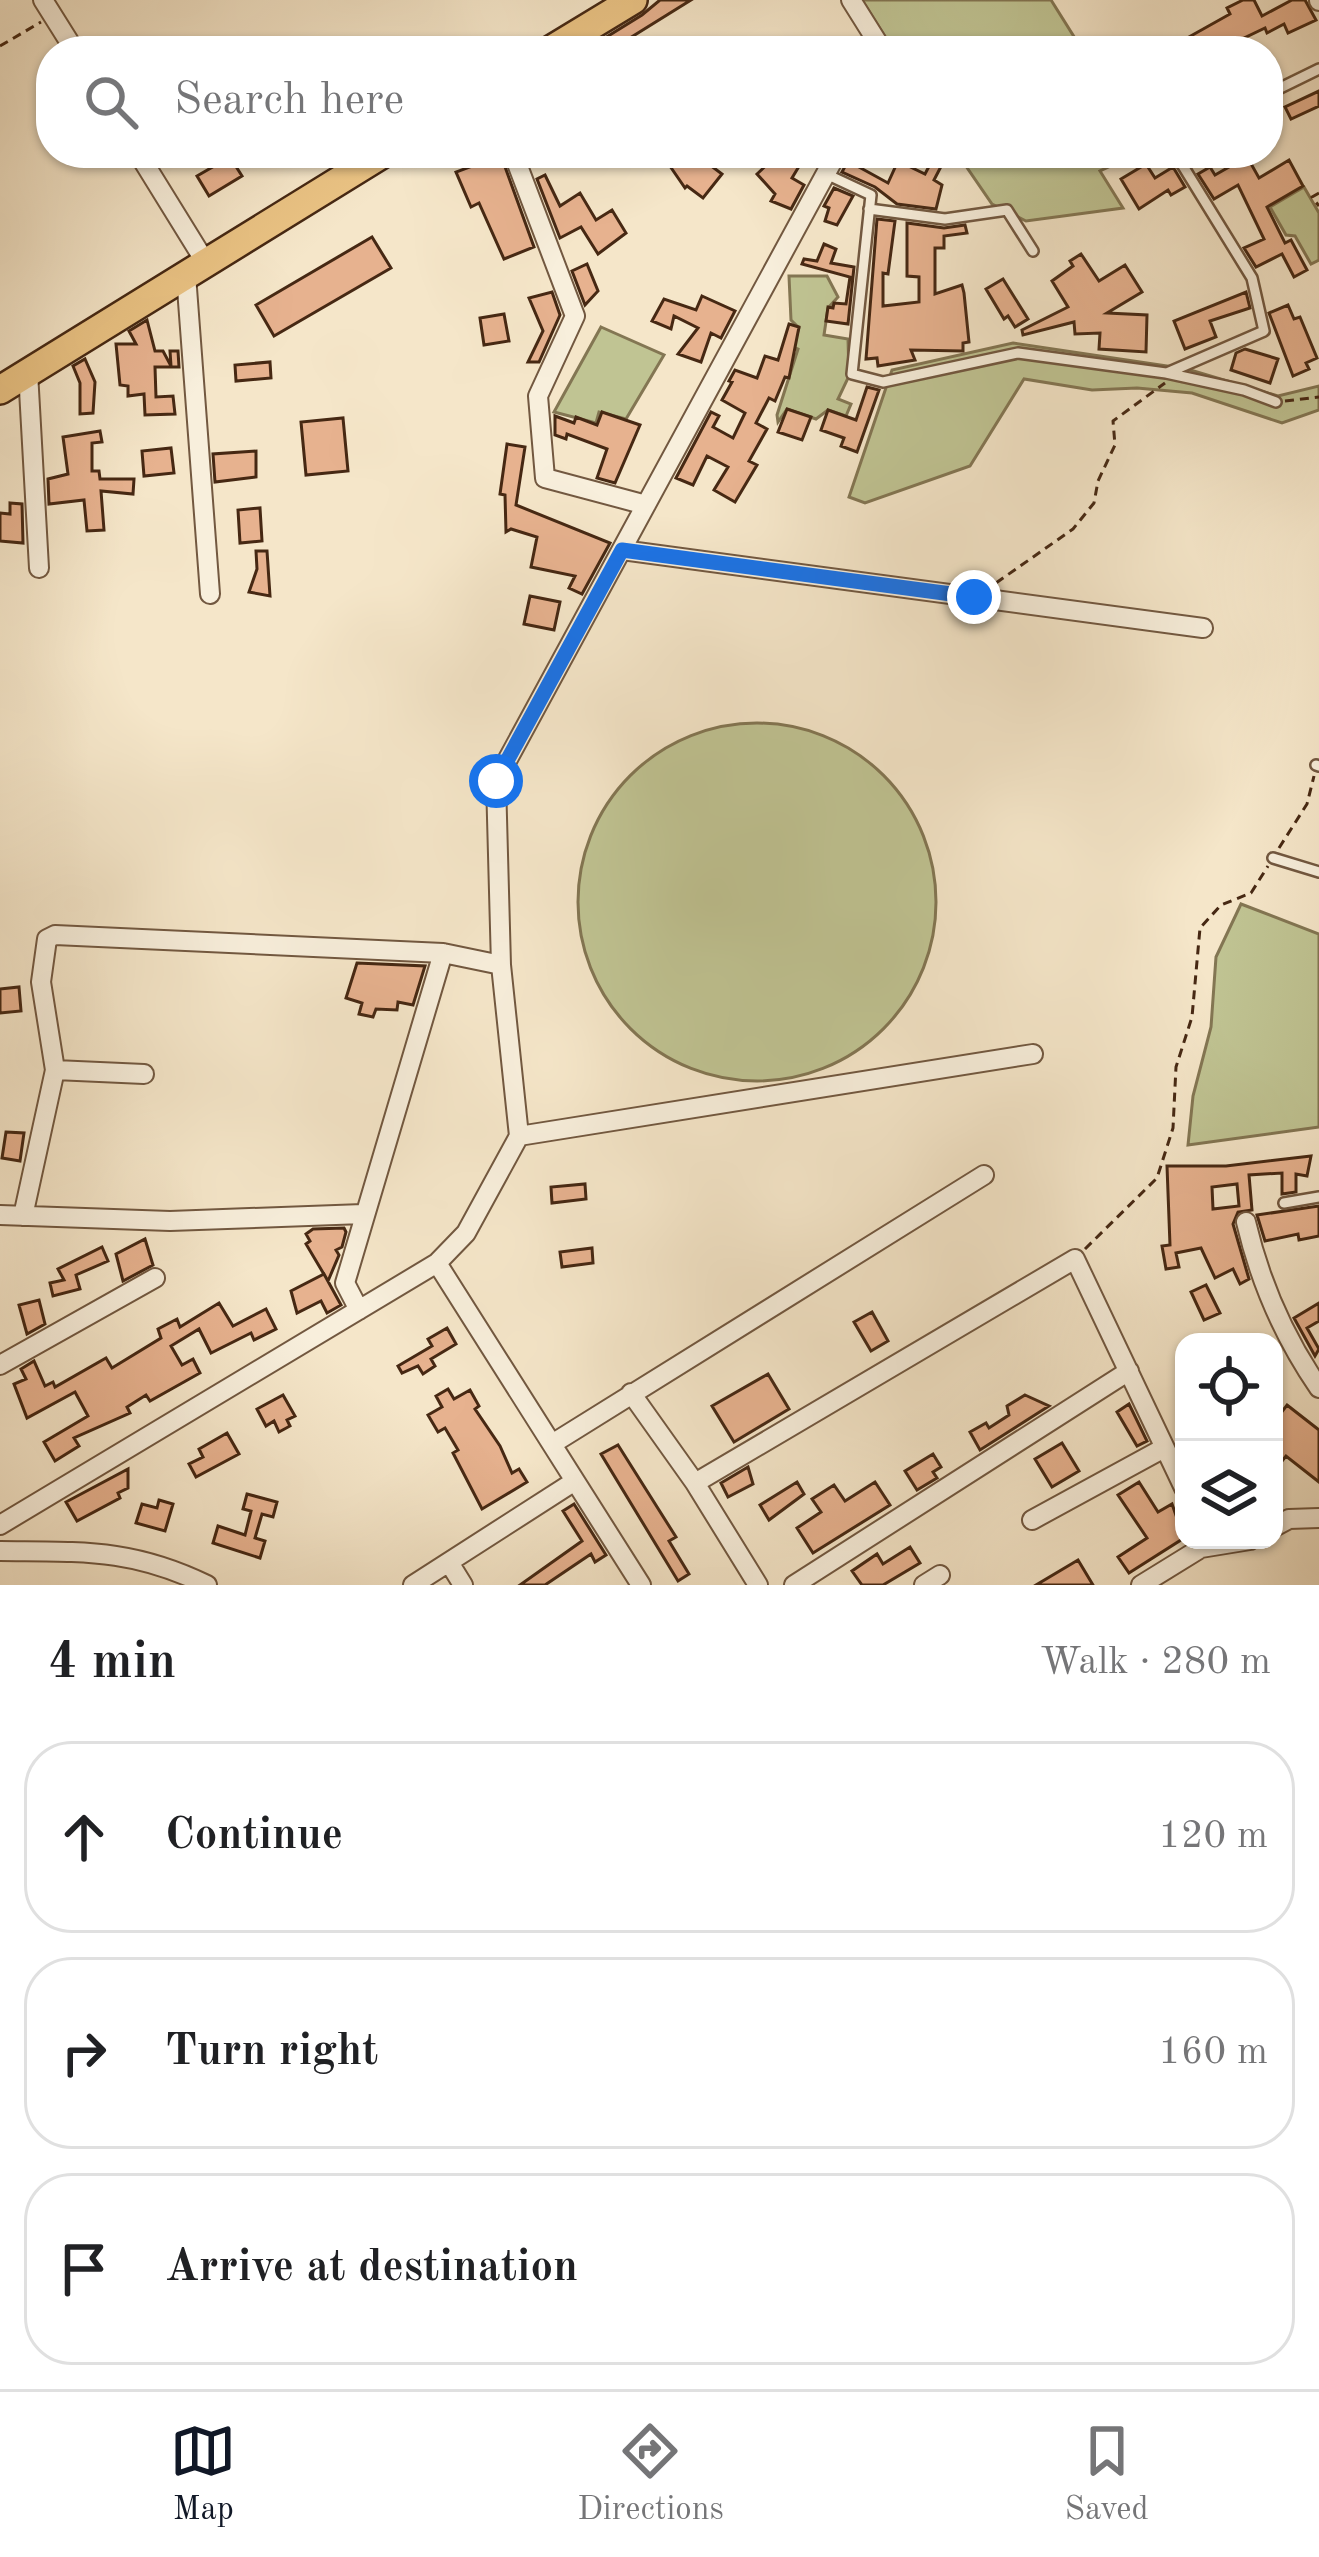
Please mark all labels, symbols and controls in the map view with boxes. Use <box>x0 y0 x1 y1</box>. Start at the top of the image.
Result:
search box <box>36 36 1283 168</box>
icon: search <box>78 69 144 135</box>
text: Search here <box>174 79 404 124</box>
route end <box>947 570 1001 624</box>
route start <box>469 754 523 808</box>
map controls <box>1175 1333 1283 1549</box>
button: locate <box>1175 1333 1283 1441</box>
button: layers <box>1175 1441 1283 1549</box>
text: 4 min <box>48 1638 176 1689</box>
text: Walk · 280 m <box>1040 1643 1271 1682</box>
icon: ahead <box>51 1804 117 1870</box>
text: Continue <box>165 1814 343 1859</box>
text: 120 m <box>1158 1817 1268 1856</box>
icon: right <box>51 2020 117 2086</box>
text: Turn right <box>165 2030 378 2075</box>
text: 160 m <box>1158 2033 1268 2072</box>
icon: arrive <box>51 2236 117 2302</box>
text: Arrive at destination <box>165 2246 578 2291</box>
tab: Map <box>170 2418 236 2531</box>
tab: Directions <box>577 2418 724 2531</box>
tab: Saved <box>1065 2418 1149 2531</box>

